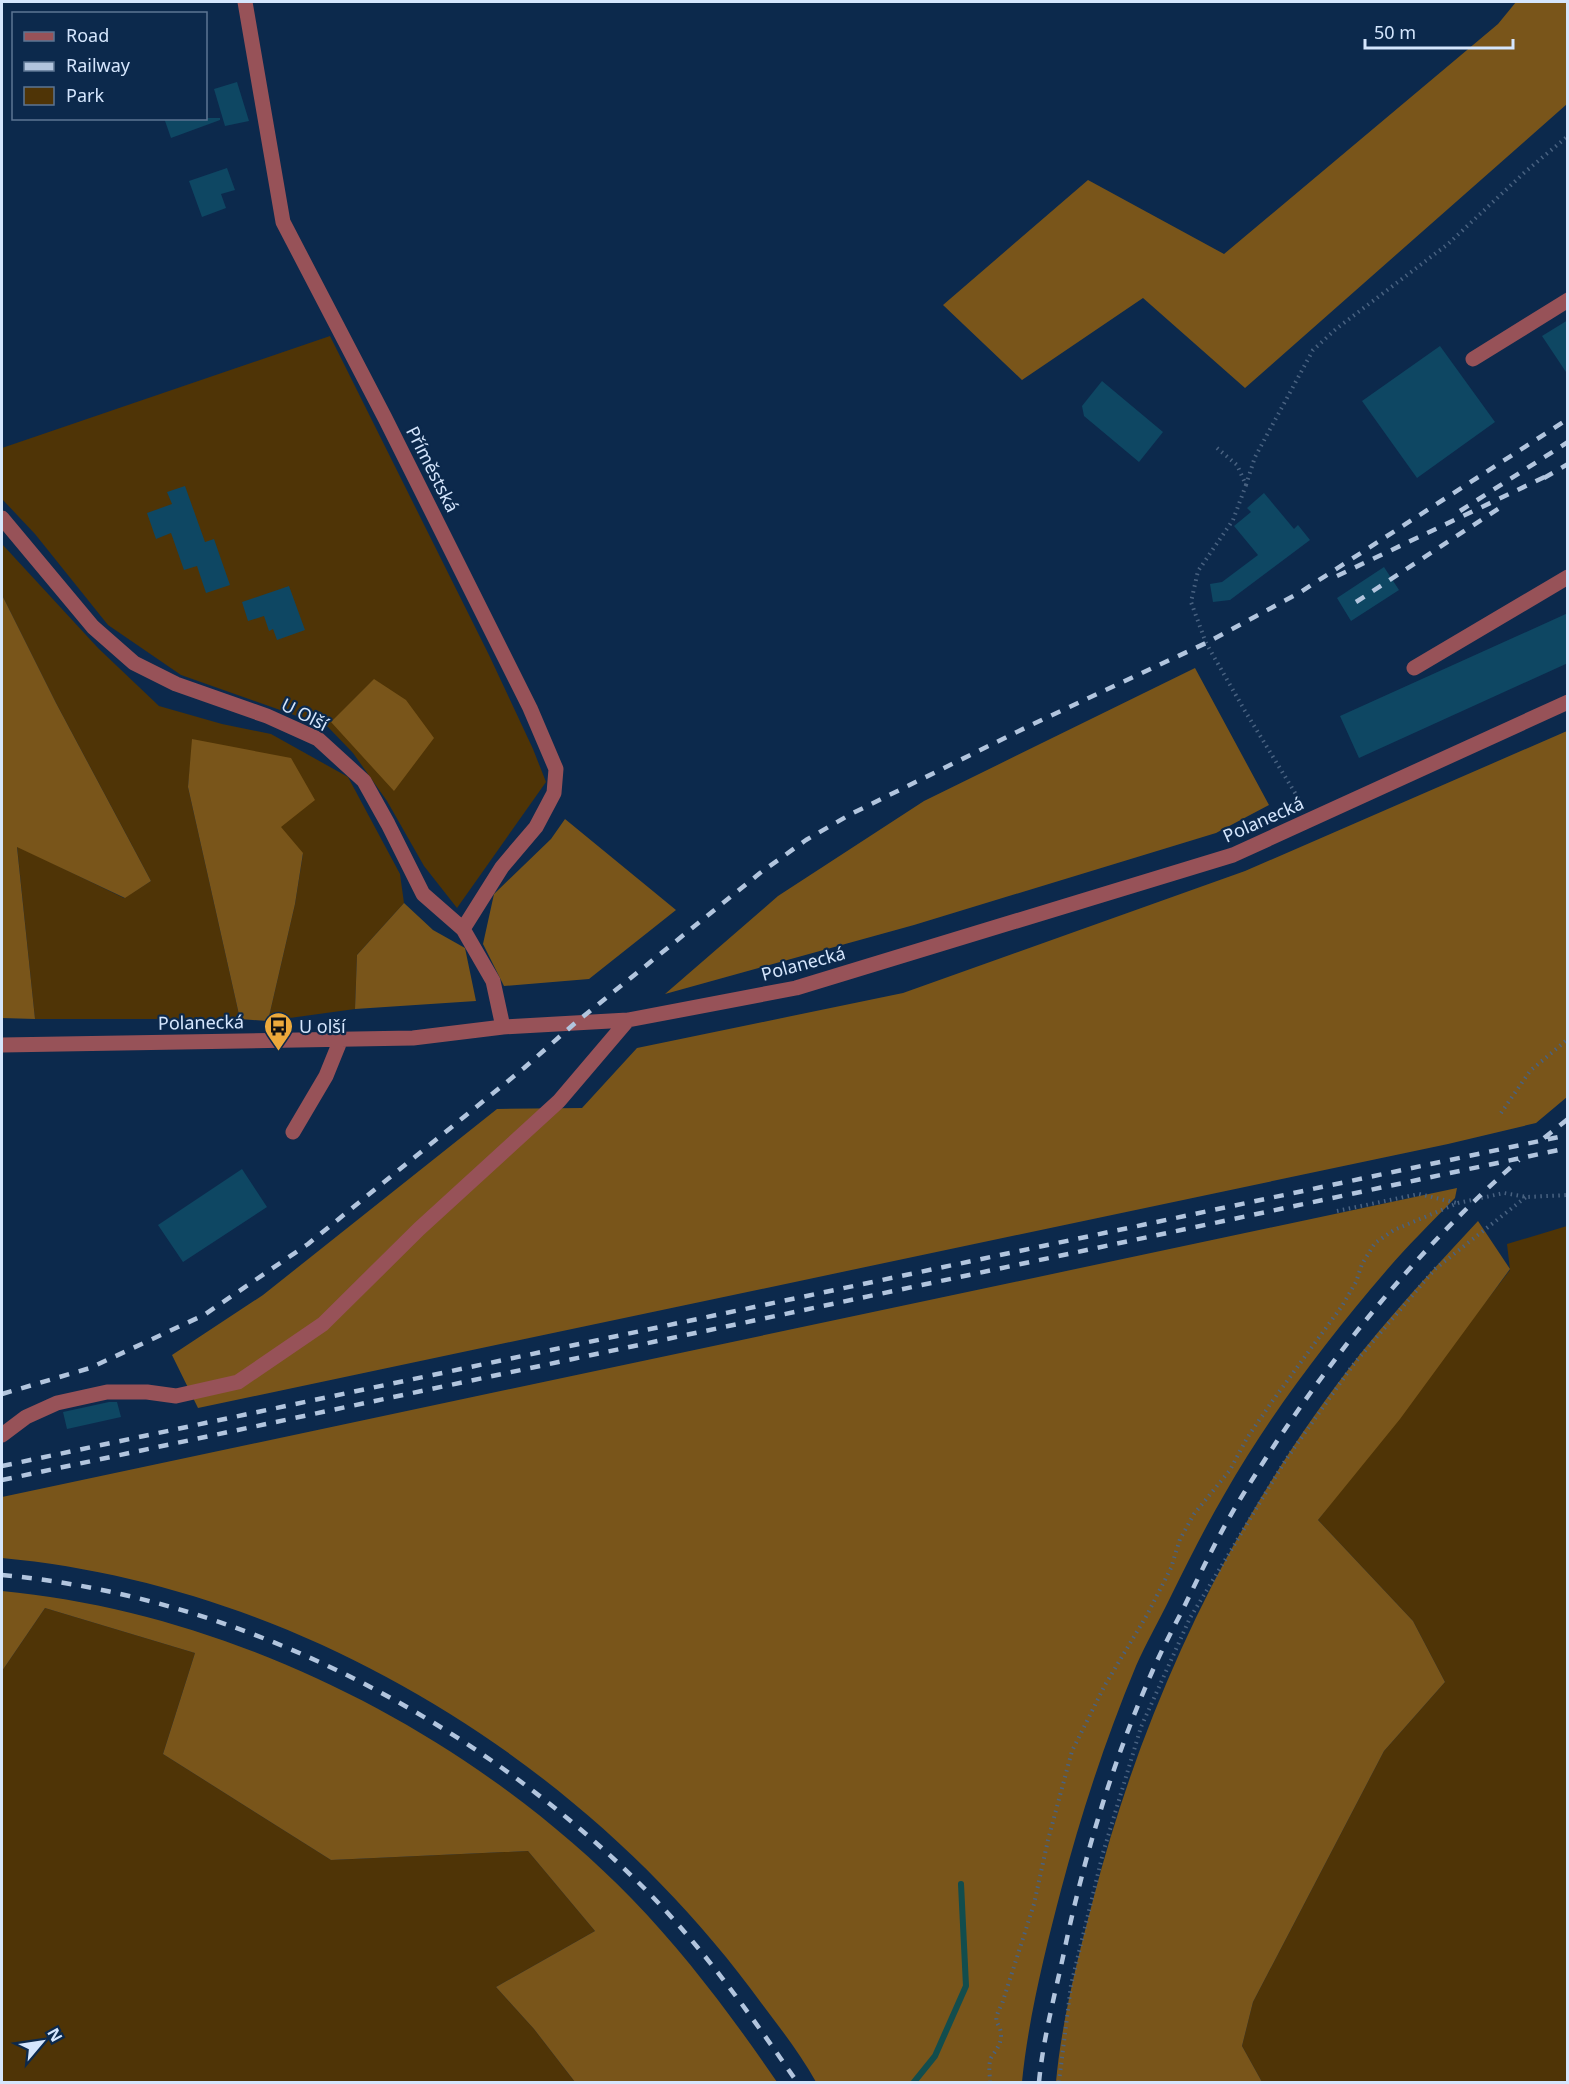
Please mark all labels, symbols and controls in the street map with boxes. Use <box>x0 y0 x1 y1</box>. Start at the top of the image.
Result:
legend <box>12 12 207 120</box>
scale bar <box>1365 12 1514 50</box>
text: 50 m <box>1374 20 1416 44</box>
text: Road <box>66 23 109 47</box>
text: Railway <box>66 53 131 77</box>
text: Park <box>66 83 104 107</box>
street label: Příměstská <box>401 422 465 516</box>
street label: U Olší <box>277 692 333 736</box>
street label: Polanecká <box>1219 791 1307 847</box>
street label: Polanecká <box>758 940 848 986</box>
street label: Polanecká <box>158 1009 244 1035</box>
bus stop icon: U olší <box>262 1010 294 1052</box>
place label: U olší <box>299 1014 346 1038</box>
north arrow <box>12 2012 72 2072</box>
text: N <box>42 2024 68 2046</box>

